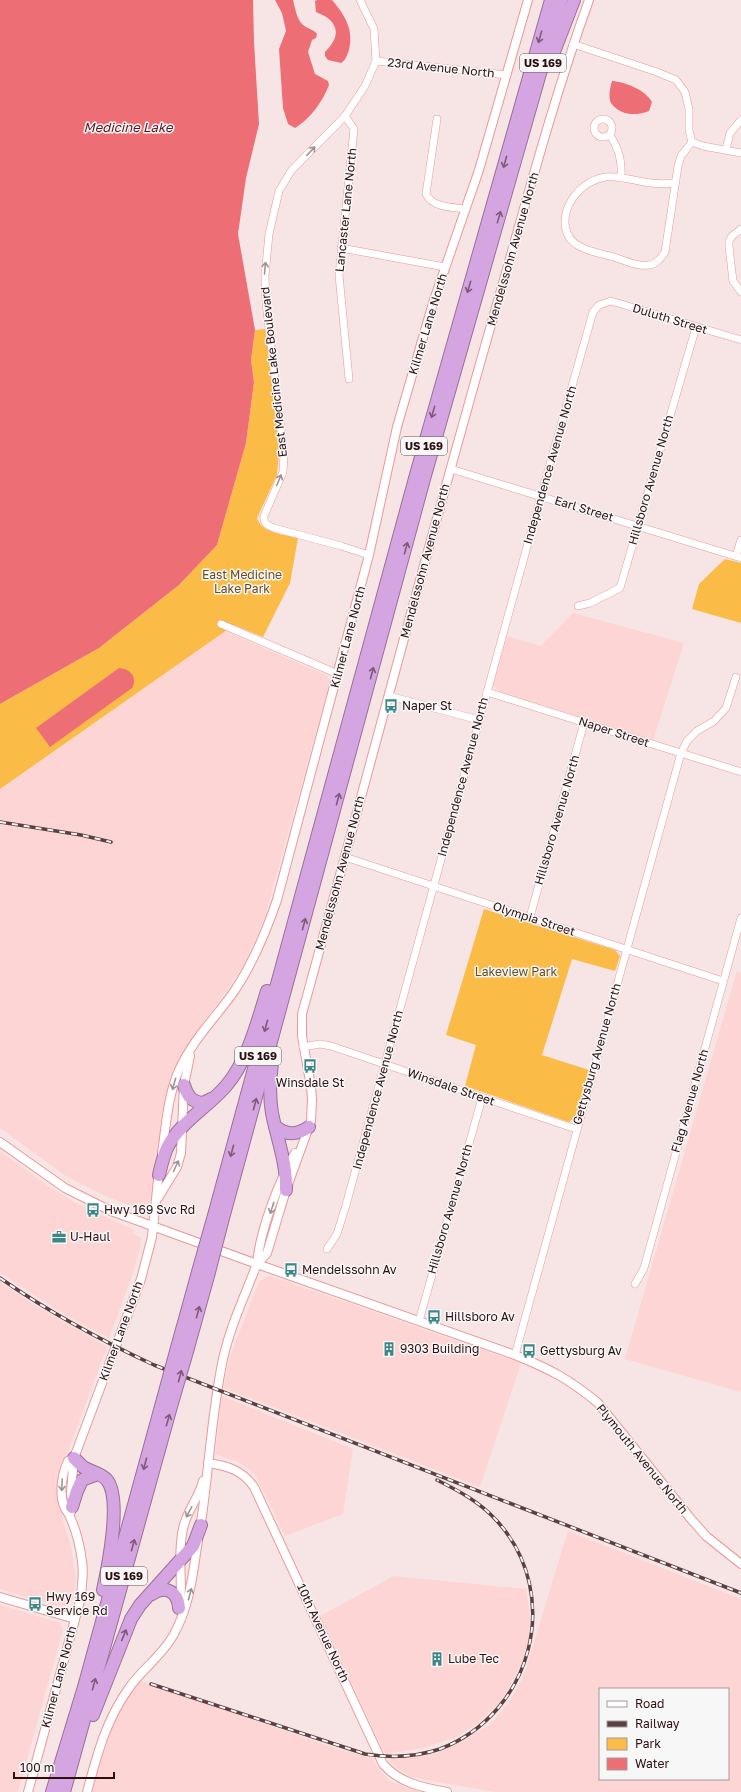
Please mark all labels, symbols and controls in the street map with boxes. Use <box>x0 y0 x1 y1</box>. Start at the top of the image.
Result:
one-way arrow <box>536 31 543 44</box>
street label: 23rd Avenue North <box>387 54 495 81</box>
road number: US 169 <box>520 54 566 72</box>
water label: Medicine Lake <box>83 119 174 135</box>
one-way arrow <box>306 146 316 156</box>
street label: Lancaster Lane North <box>332 147 359 273</box>
one-way arrow <box>501 156 508 169</box>
street label: Mendelssohn Avenue North <box>483 170 542 327</box>
one-way arrow <box>496 211 503 224</box>
one-way arrow <box>262 262 269 275</box>
street label: Kilmer Lane North <box>405 271 450 376</box>
one-way arrow <box>465 281 472 294</box>
street label: East Medicine Lake Boulevard <box>257 286 290 458</box>
street label: Duluth Street <box>631 300 710 337</box>
street label: Independence Avenue North <box>520 384 579 546</box>
one-way arrow <box>429 406 436 419</box>
street label: Hillsboro Avenue North <box>625 413 676 547</box>
road number: US 169 <box>401 437 447 455</box>
one-way arrow <box>276 474 284 486</box>
street label: Mendelssohn Avenue North <box>397 482 452 640</box>
street label: Earl Street <box>553 492 616 525</box>
one-way arrow <box>403 541 410 554</box>
park label: East Medicine Lake Park <box>202 567 282 596</box>
street label: Kilmer Lane North <box>327 584 368 690</box>
one-way arrow <box>369 667 376 680</box>
street label: Independence Avenue North <box>434 696 491 858</box>
bus stop icon: Naper St <box>383 698 399 714</box>
place label: Naper St <box>402 698 452 713</box>
street label: Naper Street <box>577 713 652 750</box>
street label: Hillsboro Avenue North <box>531 753 582 887</box>
one-way arrow <box>335 792 342 805</box>
street label: Mendelssohn Avenue North <box>312 794 367 952</box>
street label: Olympia Street <box>491 898 577 939</box>
one-way arrow <box>301 918 308 931</box>
park label: Lakeview Park <box>475 964 557 979</box>
street label: Gettysburg Avenue North <box>569 981 624 1126</box>
street label: Independence Avenue North <box>349 1009 406 1171</box>
one-way arrow <box>262 1019 269 1032</box>
road number: US 169 <box>235 1047 281 1065</box>
street label: Flag Avenue North <box>668 1047 711 1154</box>
bus stop icon: Winsdale St <box>302 1058 318 1074</box>
street label: Winsdale Street <box>405 1064 497 1109</box>
place label: Winsdale St <box>276 1075 344 1090</box>
one-way arrow <box>170 1077 177 1090</box>
one-way arrow <box>252 1097 259 1110</box>
street label: Hillsboro Avenue North <box>424 1142 475 1276</box>
one-way arrow <box>228 1145 235 1158</box>
one-way arrow <box>173 1161 180 1173</box>
one-way arrow <box>268 1201 275 1214</box>
bus stop icon: Hwy 169 Svc Rd <box>85 1202 101 1218</box>
place label: Hwy 169 Svc Rd <box>104 1202 195 1217</box>
office icon: U-Haul <box>51 1229 67 1245</box>
place label: U-Haul <box>70 1229 110 1244</box>
bus stop icon: Mendelssohn Av <box>283 1262 299 1278</box>
place label: Mendelssohn Av <box>302 1262 397 1277</box>
street label: Kilmer Lane North <box>96 1279 146 1383</box>
one-way arrow <box>195 1306 202 1319</box>
bus stop icon: Hillsboro Av <box>426 1309 442 1325</box>
place label: Hillsboro Av <box>445 1309 515 1324</box>
building icon: 9303 Building <box>381 1341 397 1357</box>
place label: 9303 Building <box>400 1341 479 1356</box>
bus stop icon: Gettysburg Av <box>521 1343 537 1359</box>
place label: Gettysburg Av <box>540 1343 622 1358</box>
one-way arrow <box>177 1369 184 1382</box>
street label: Plymouth Avenue North <box>593 1401 691 1517</box>
one-way arrow <box>165 1413 172 1426</box>
one-way arrow <box>141 1457 148 1470</box>
one-way arrow <box>59 1478 66 1491</box>
one-way arrow <box>185 1506 193 1518</box>
one-way arrow <box>130 1539 137 1552</box>
road number: US 169 <box>101 1567 147 1585</box>
street label: 10th Avenue North <box>294 1581 353 1685</box>
one-way arrow <box>187 1587 194 1600</box>
place label: Hwy 169 Service Rd <box>46 1589 108 1618</box>
bus stop icon: Hwy 169 Service Rd <box>27 1596 43 1612</box>
street label: Kilmer Lane North <box>38 1624 79 1730</box>
one-way arrow <box>120 1629 128 1641</box>
building icon: Lube Tec <box>429 1651 445 1667</box>
place label: Lube Tec <box>448 1651 500 1666</box>
one-way arrow <box>91 1677 99 1690</box>
legend <box>599 1688 729 1780</box>
text: Road <box>635 1696 664 1711</box>
text: Railway <box>635 1716 680 1731</box>
text: Park <box>635 1736 661 1751</box>
scale bar <box>14 1754 114 1780</box>
text: Water <box>635 1756 669 1771</box>
text: 100 m <box>20 1760 54 1775</box>

